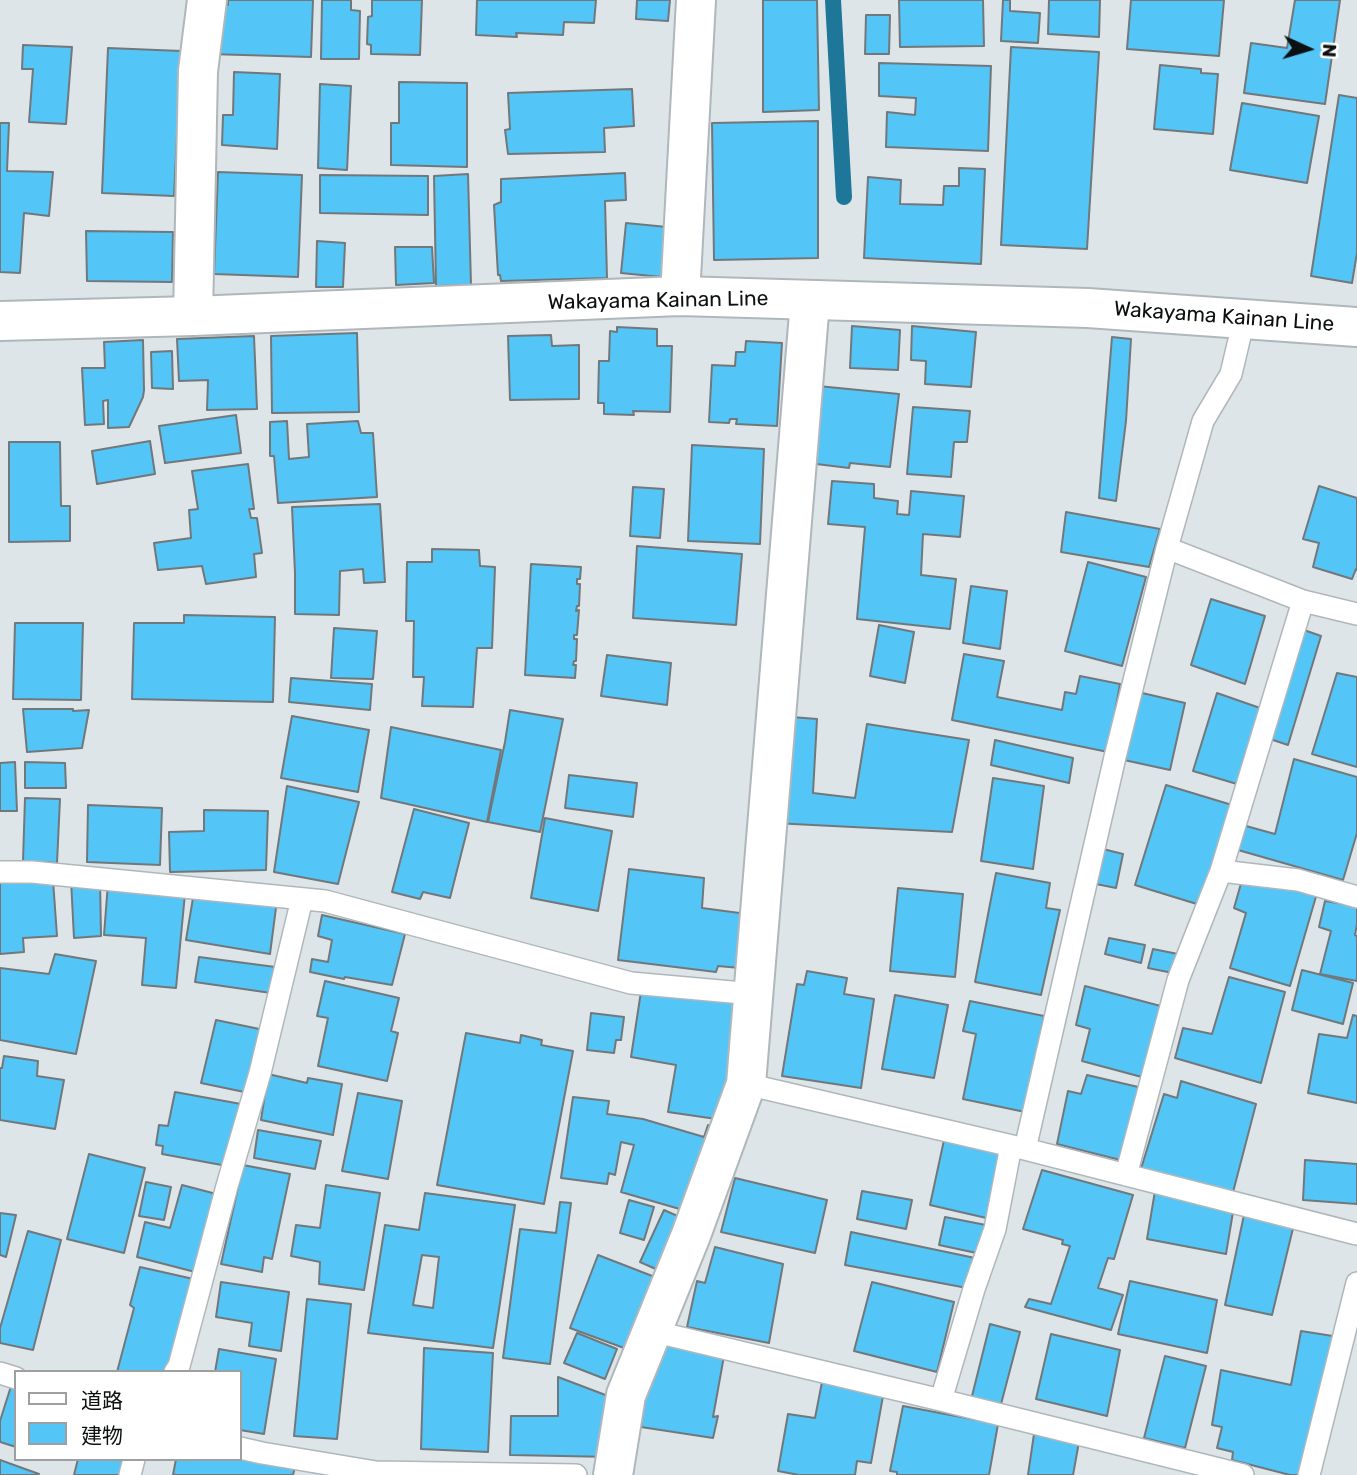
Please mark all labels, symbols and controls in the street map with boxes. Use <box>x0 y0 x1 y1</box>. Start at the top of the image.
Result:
north arrow <box>1273 14 1343 84</box>
text: N <box>1317 43 1341 58</box>
street label: Wakayama Kainan Line <box>547 286 769 316</box>
street label: Wakayama Kainan Line <box>1113 297 1335 337</box>
legend <box>14 1370 242 1461</box>
text: 道路 <box>81 1388 123 1413</box>
text: 建物 <box>81 1423 123 1448</box>

